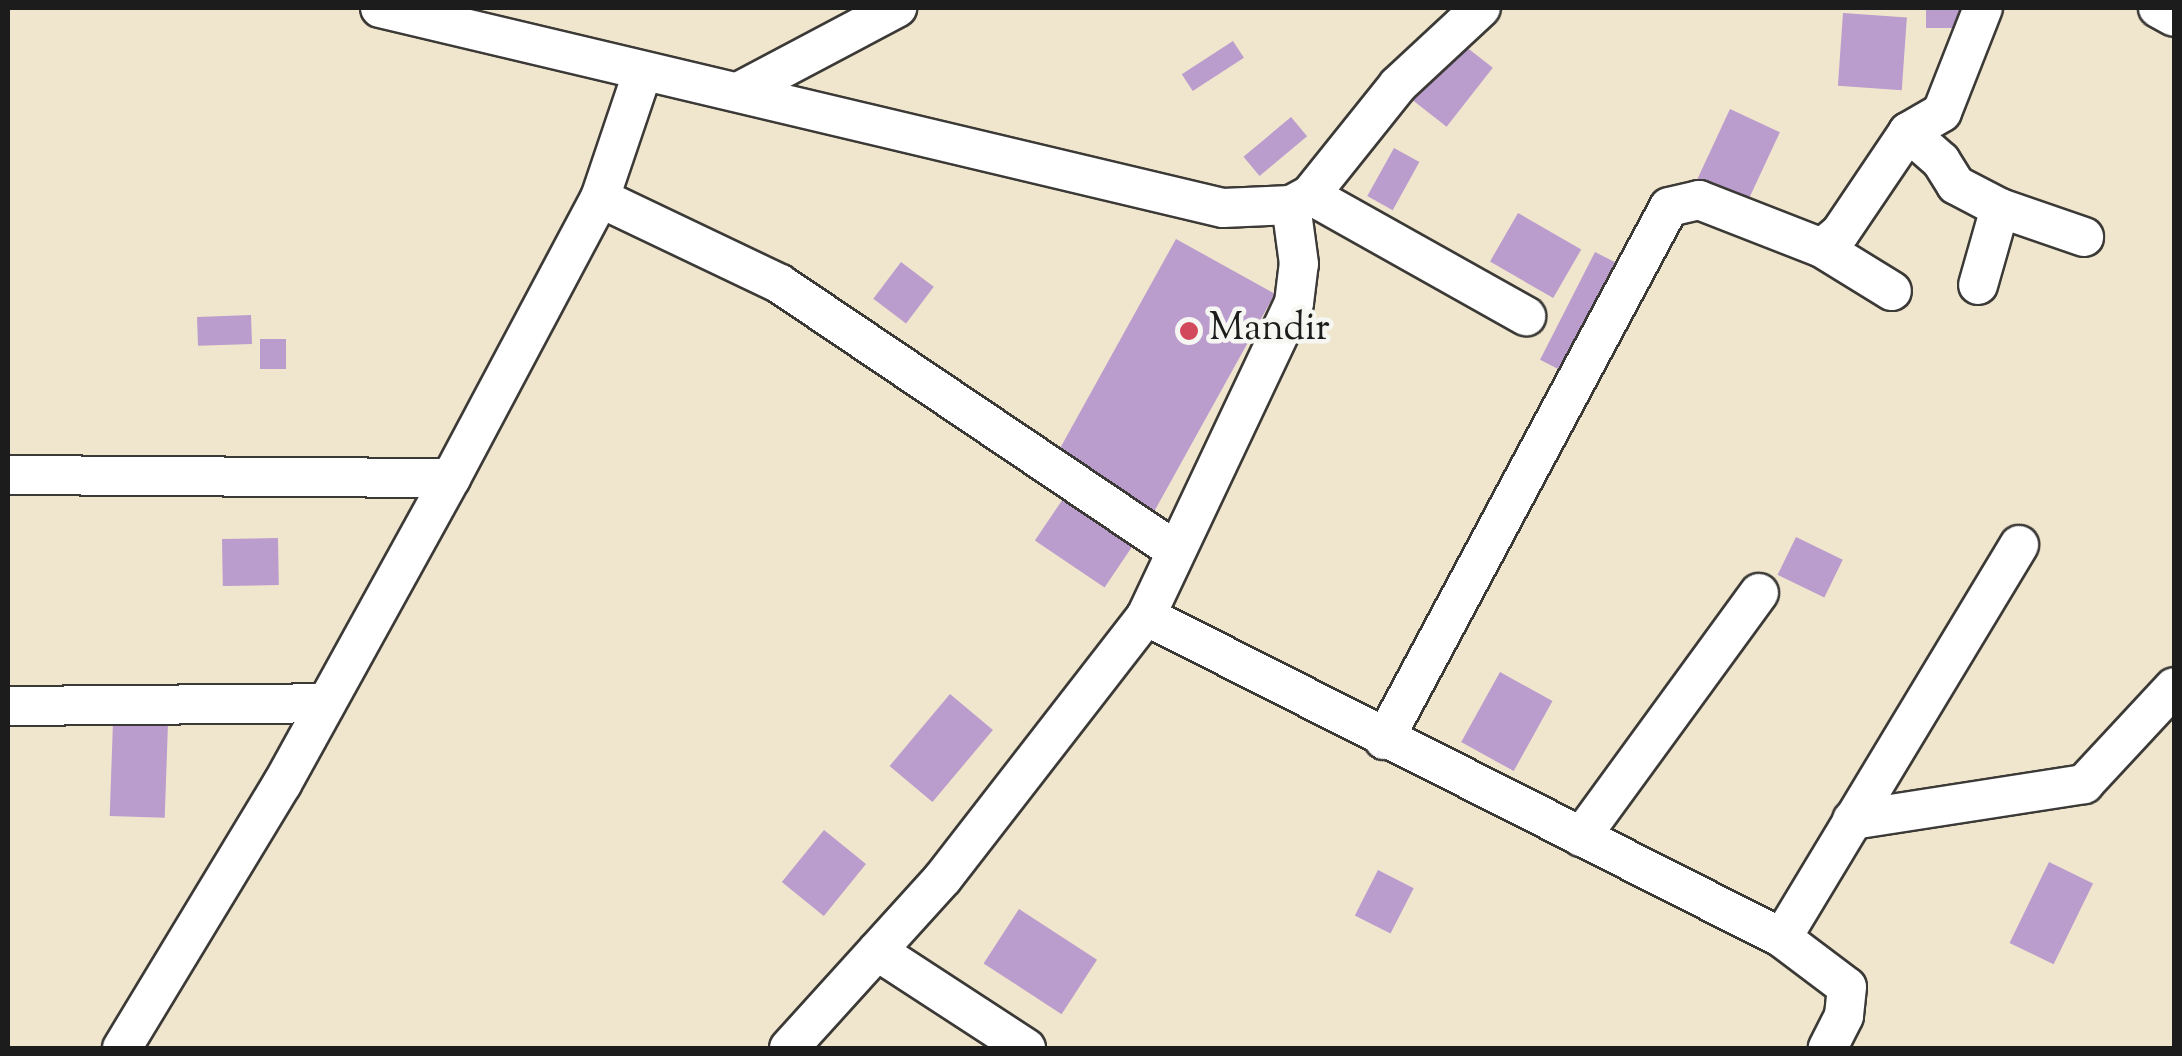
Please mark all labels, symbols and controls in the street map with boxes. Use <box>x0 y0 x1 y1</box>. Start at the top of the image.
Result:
place label: Mandir <box>1209 308 1330 354</box>
marker: Mandir <box>1178 320 1200 342</box>

